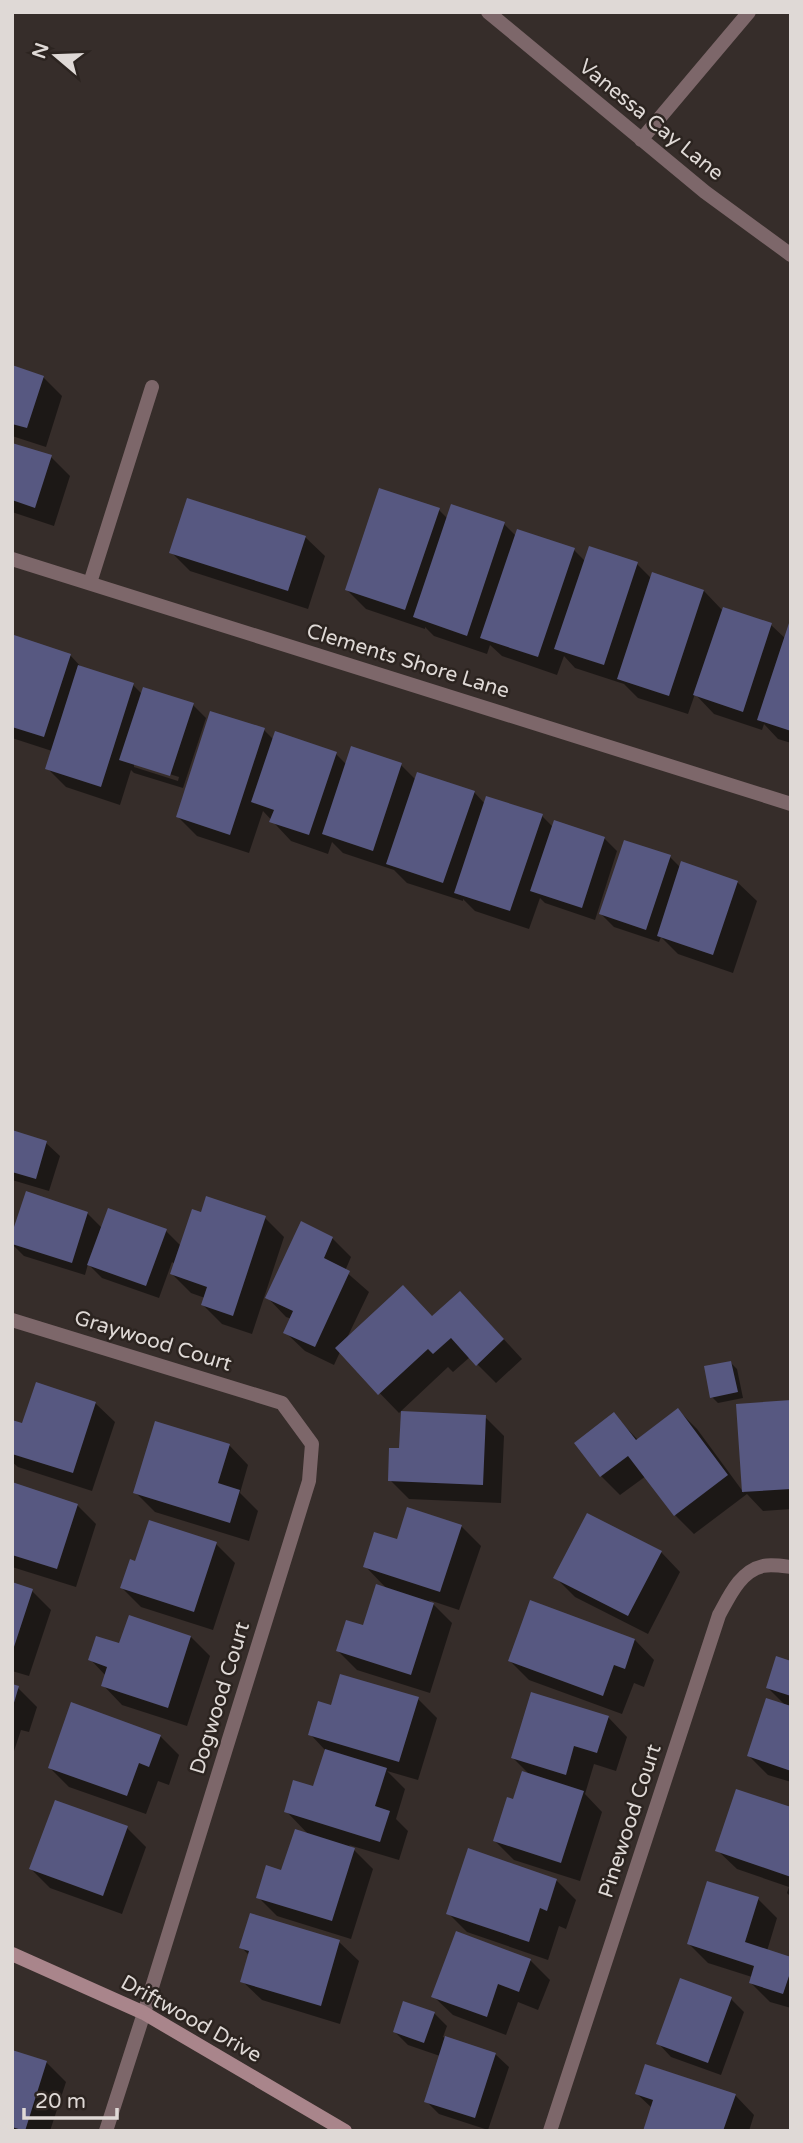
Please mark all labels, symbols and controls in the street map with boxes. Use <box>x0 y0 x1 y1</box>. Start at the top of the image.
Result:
north arrow <box>21 21 91 91</box>
text: N <box>28 40 54 62</box>
street label: Vanessa Cay Lane <box>574 54 728 186</box>
street label: Clements Shore Lane <box>303 618 513 704</box>
street label: Graywood Court <box>71 1305 235 1377</box>
street label: Dogwood Court <box>185 1619 255 1777</box>
street label: Pinewood Court <box>593 1741 667 1901</box>
street label: Driftwood Drive <box>116 1970 266 2068</box>
scale bar <box>24 2076 117 2120</box>
text: 20 m <box>35 2089 86 2114</box>

